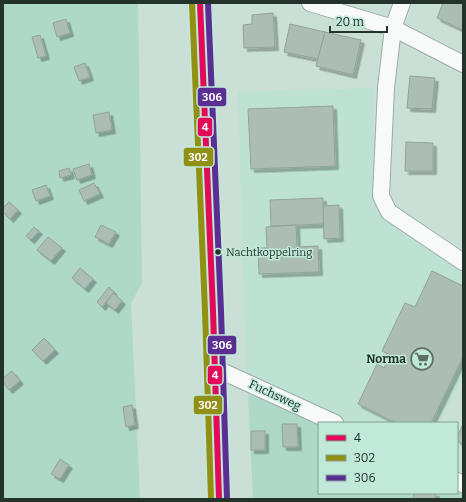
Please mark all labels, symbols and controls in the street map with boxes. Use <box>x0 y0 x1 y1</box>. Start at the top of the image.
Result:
scale bar <box>330 8 387 34</box>
text: 20 m <box>336 15 365 29</box>
line badge: 306 <box>197 87 227 107</box>
text: 306 <box>202 91 222 104</box>
line badge: 4 <box>197 117 213 137</box>
text: 4 <box>202 121 209 134</box>
line badge: 302 <box>183 147 214 167</box>
text: 302 <box>188 151 208 164</box>
place label: Nachtkoppelring <box>226 246 312 259</box>
marker: Nachtkoppelring <box>213 247 223 257</box>
line badge: 306 <box>207 335 237 355</box>
text: 306 <box>212 339 232 352</box>
supermarket icon: Norma <box>409 346 435 372</box>
place label: Norma <box>366 352 406 366</box>
line badge: 4 <box>207 365 223 385</box>
text: 4 <box>212 369 219 382</box>
street label: Fuchsweg <box>247 377 303 413</box>
line badge: 302 <box>193 395 223 415</box>
text: 302 <box>198 399 218 412</box>
legend <box>318 422 458 494</box>
text: 4 <box>354 431 361 445</box>
text: 302 <box>354 451 375 465</box>
text: 306 <box>354 471 376 485</box>

